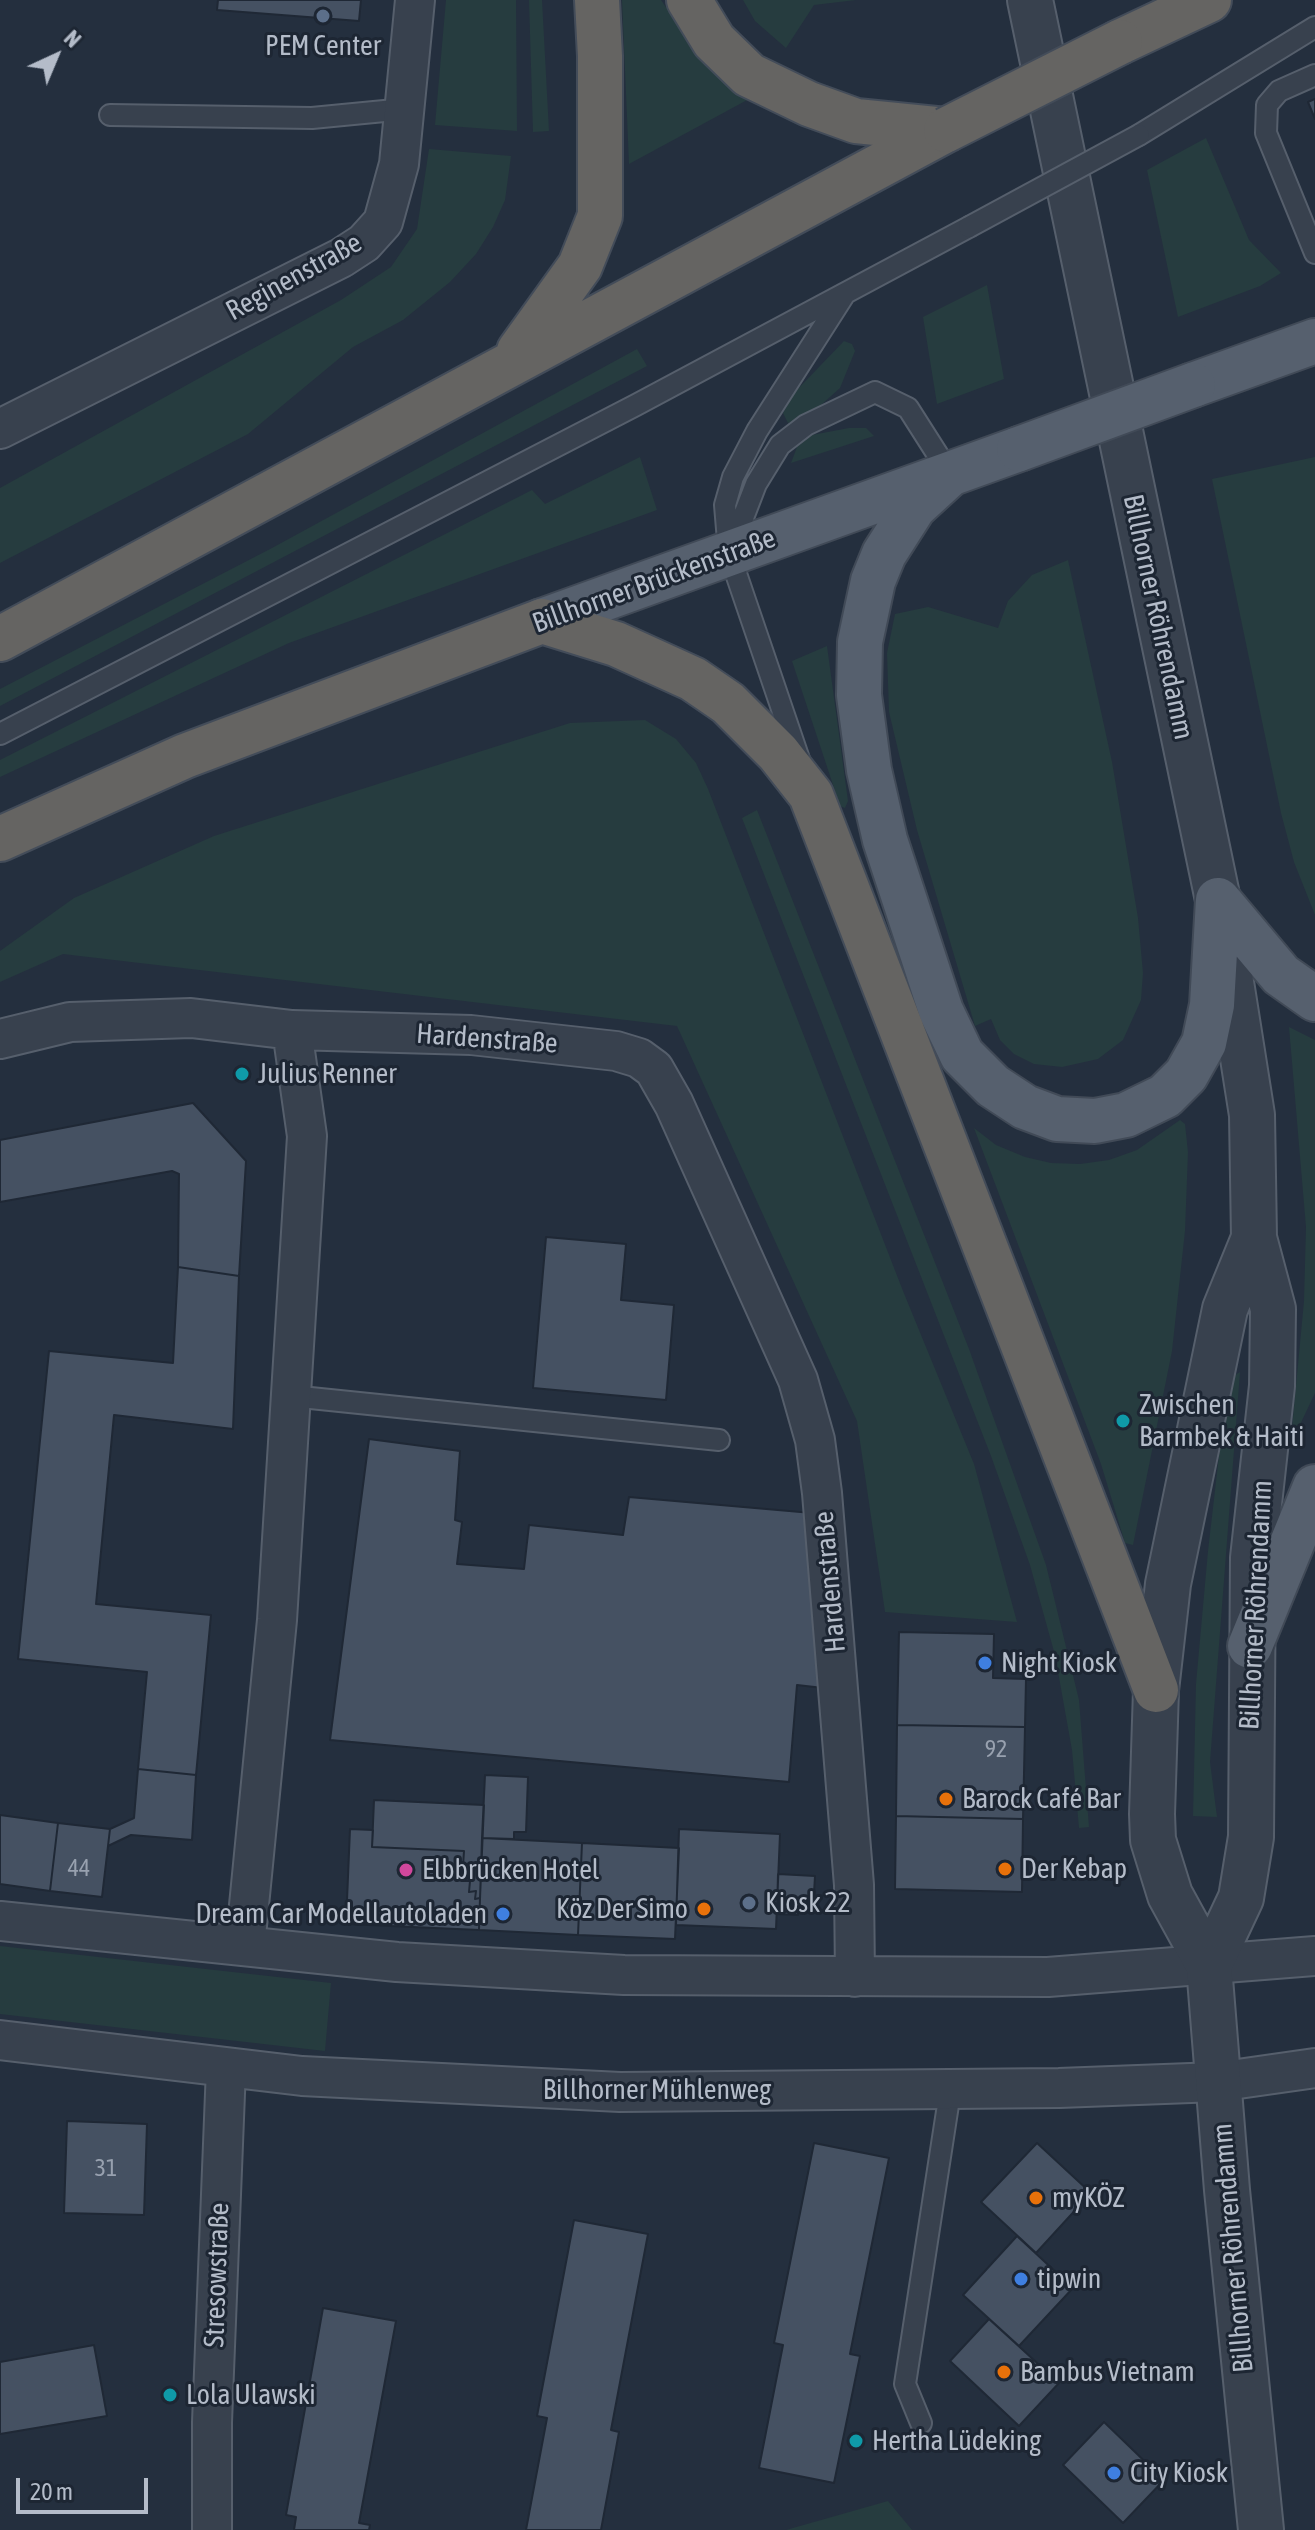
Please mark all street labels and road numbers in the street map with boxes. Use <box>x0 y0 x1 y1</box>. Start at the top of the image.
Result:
street label: Reginenstraße <box>220 226 368 328</box>
street label: Billhorner Röhrendamm <box>1116 491 1200 743</box>
street label: Billhorner Brückenstraße <box>528 521 780 641</box>
street label: Hardenstraße <box>415 1017 559 1061</box>
street label: Billhorner Röhrendamm <box>1233 1479 1279 1731</box>
street label: Hardenstraße <box>807 1510 853 1654</box>
street label: Billhorner Mühlenweg <box>543 2073 771 2107</box>
street label: Billhorner Röhrendamm <box>1205 2122 1261 2374</box>
street label: Stresowstraße <box>198 2202 236 2348</box>

